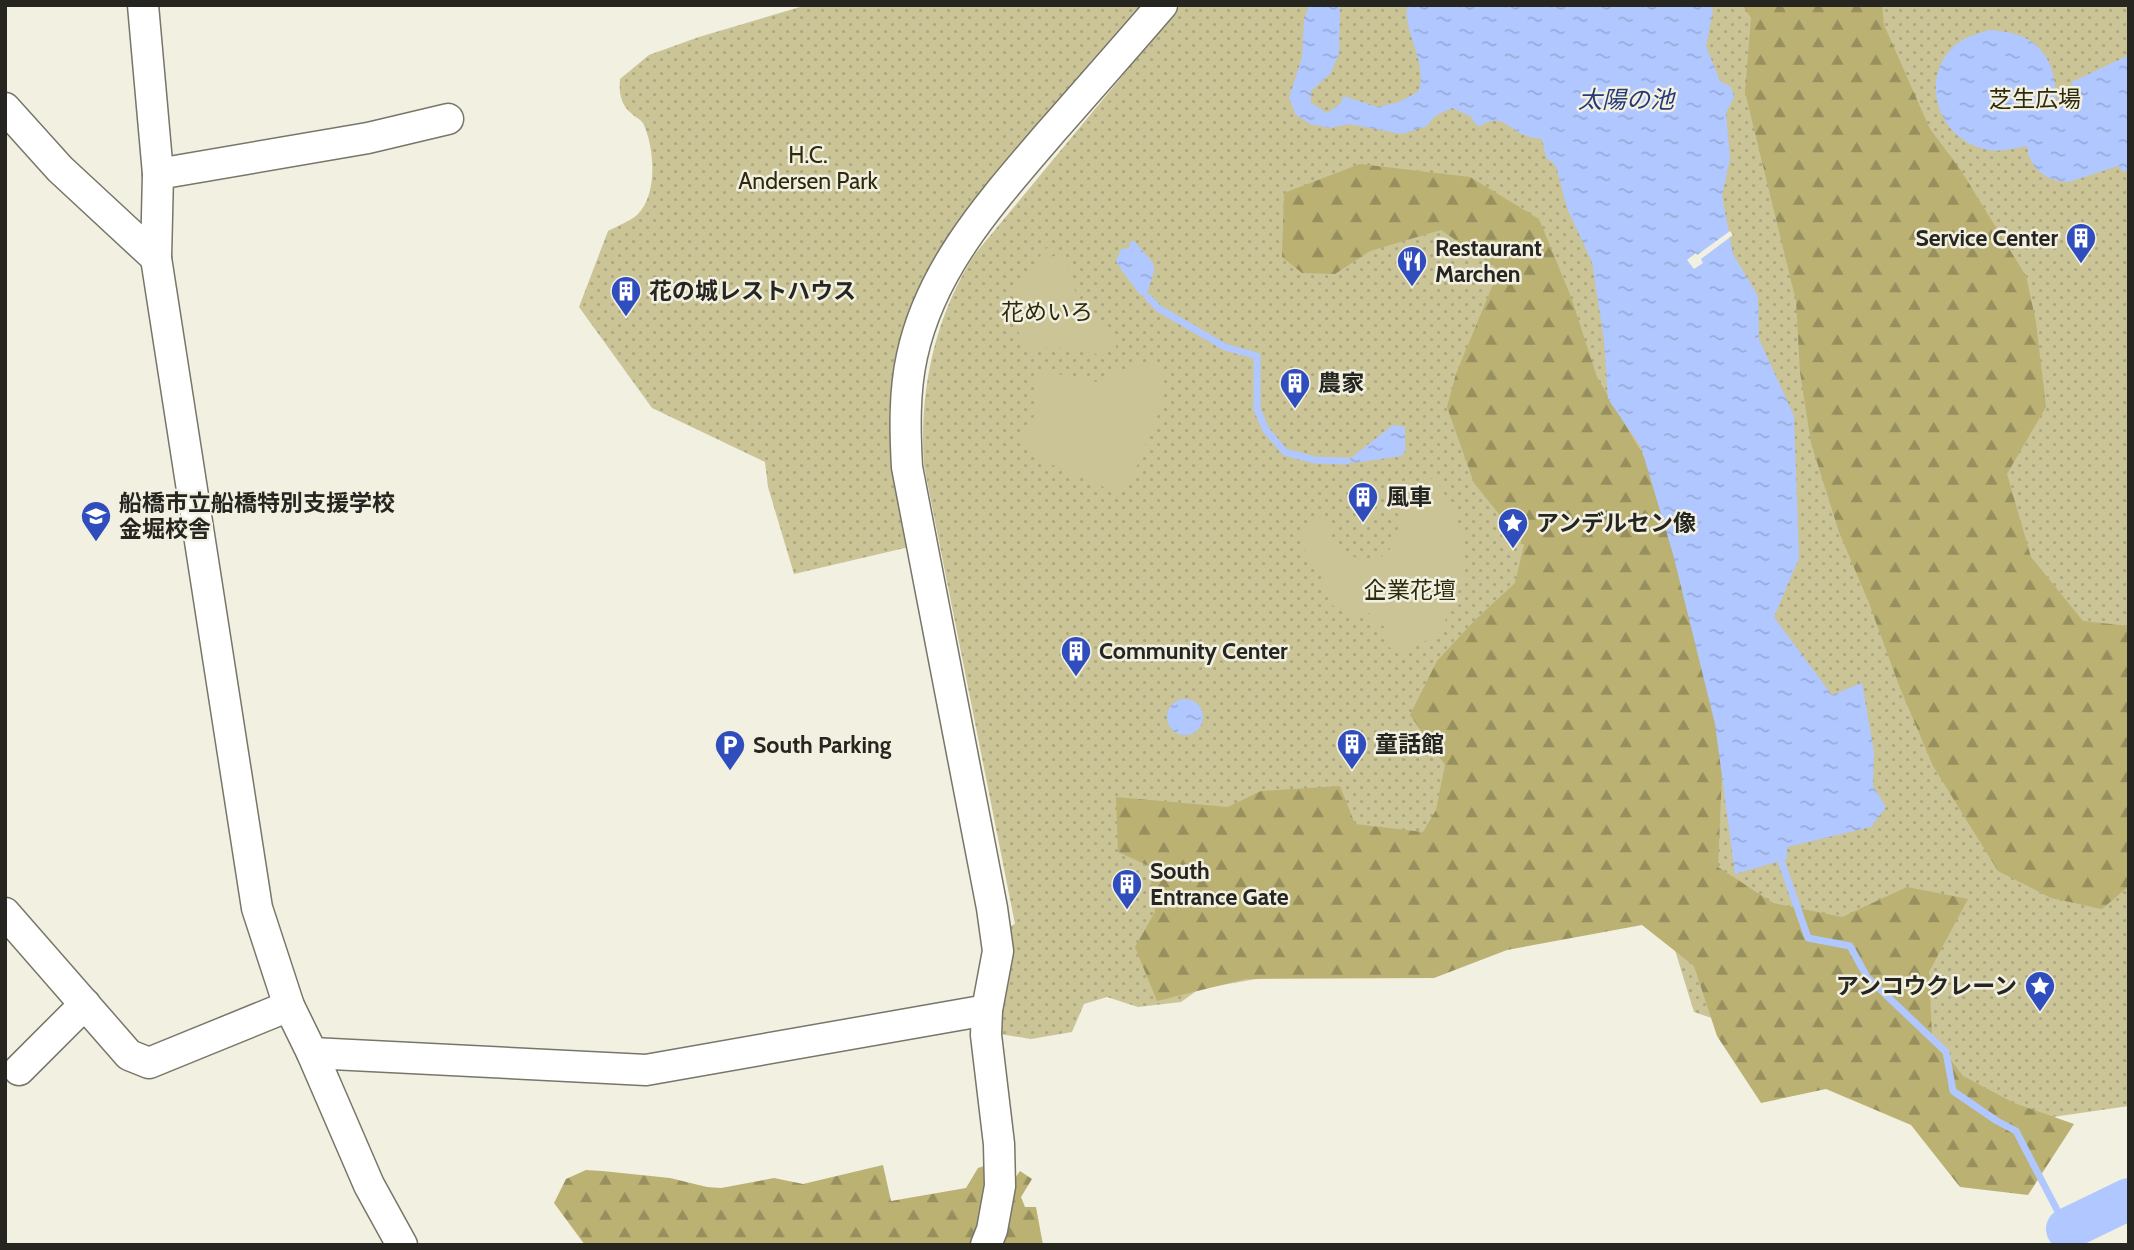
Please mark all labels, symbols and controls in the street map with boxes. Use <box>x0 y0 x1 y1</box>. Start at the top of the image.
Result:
water label: 太陽の池 <box>1578 85 1676 114</box>
park label: 芝生広場 <box>1989 85 2081 113</box>
park label: H.C. Andersen Park <box>738 141 879 195</box>
building icon: Service Center <box>2064 221 2098 265</box>
place label: Service Center <box>1915 224 2058 252</box>
place label: Restaurant Marchen <box>1435 234 1542 288</box>
restaurant icon: Restaurant Marchen <box>1395 244 1429 288</box>
building icon: 花の城レストハウス <box>609 274 643 318</box>
place label: 花の城レストハウス <box>649 277 856 305</box>
park label: 花めいろ <box>1001 298 1093 326</box>
building icon: 農家 <box>1278 366 1312 410</box>
place label: 農家 <box>1318 369 1364 397</box>
building icon: 風車 <box>1346 480 1380 524</box>
place label: 風車 <box>1386 483 1432 511</box>
place label: 船橋市立船橋特別支援学校 金堀校舎 <box>119 489 395 543</box>
school or university icon: 船橋市立船橋特別支援学校 金堀校舎 <box>79 499 113 543</box>
place icon: アンデルセン像 <box>1496 506 1530 550</box>
place label: アンデルセン像 <box>1536 509 1696 537</box>
park label: 企業花壇 <box>1364 576 1456 604</box>
building icon: Community Center <box>1059 634 1093 678</box>
place label: Community Center <box>1099 637 1288 665</box>
building icon: 童話館 <box>1335 727 1369 771</box>
parking icon: South Parking <box>713 728 747 772</box>
place label: 童話館 <box>1375 730 1444 758</box>
place label: South Parking <box>753 731 892 759</box>
place label: South Entrance Gate <box>1150 857 1289 911</box>
building icon: South Entrance Gate <box>1110 867 1144 911</box>
place icon: アンコウクレーン <box>2023 969 2057 1013</box>
place label: アンコウクレーン <box>1836 972 2017 1000</box>

